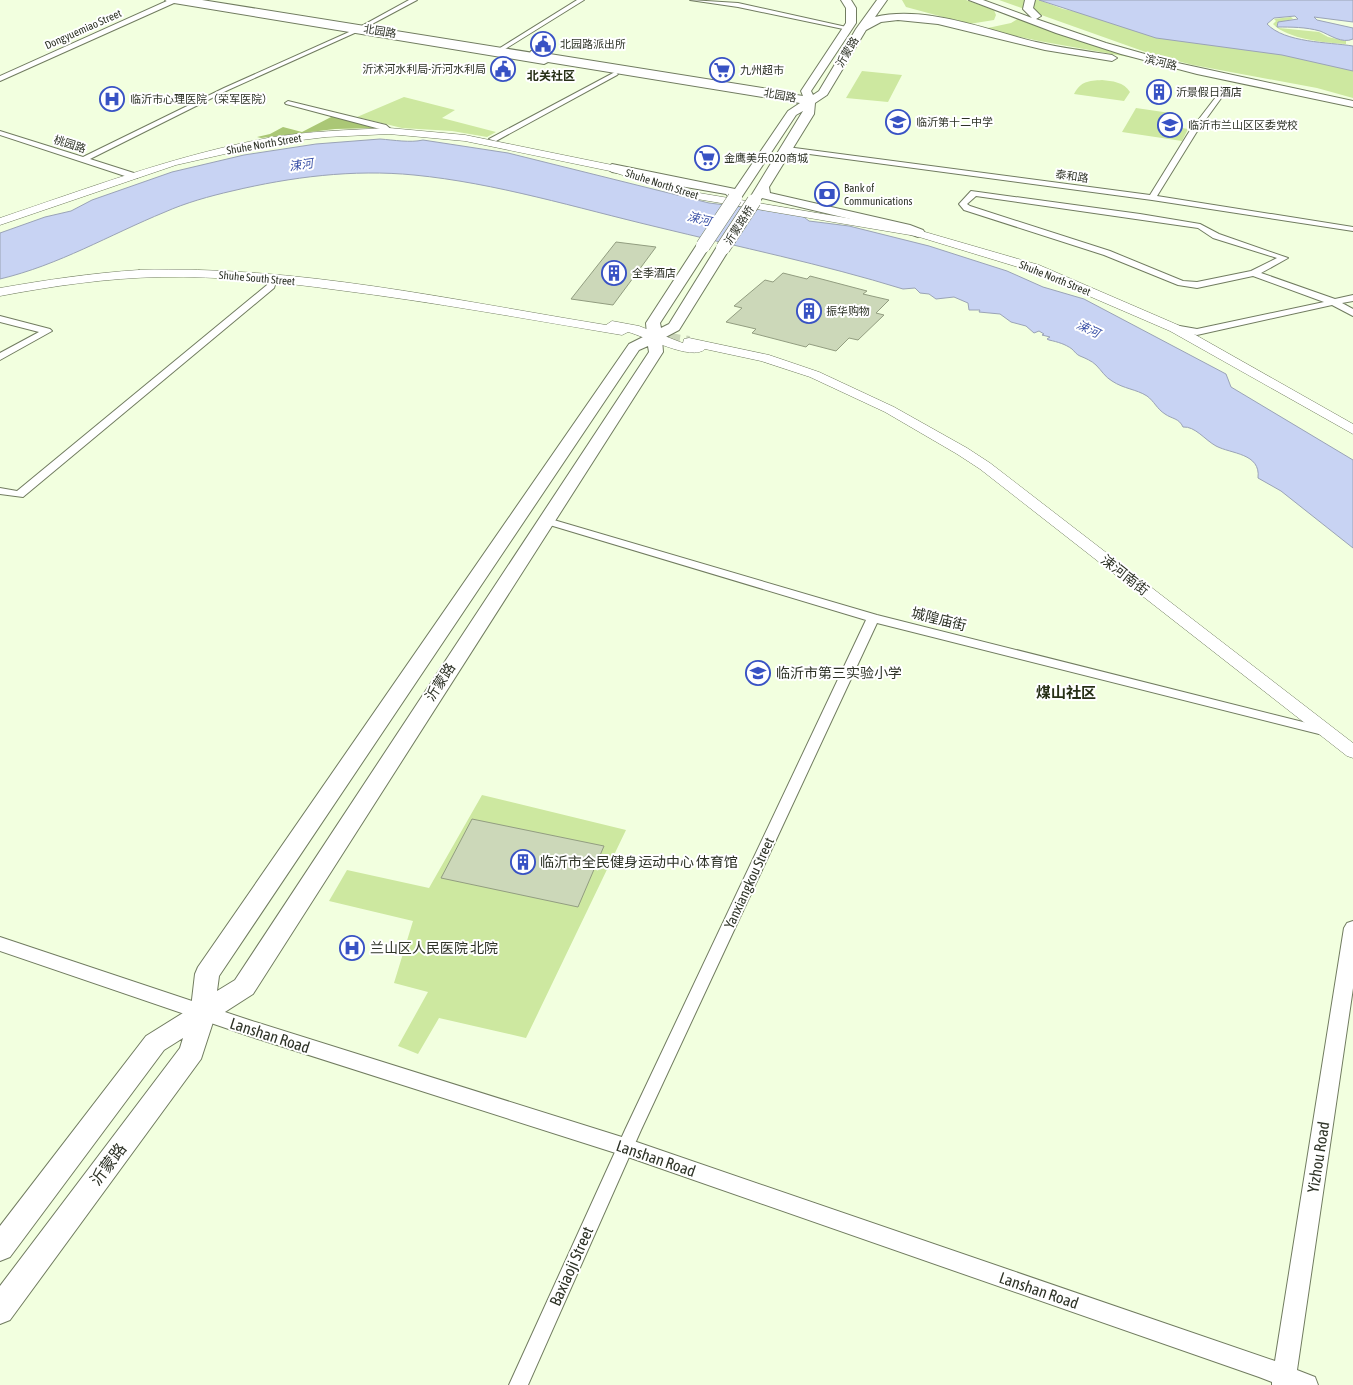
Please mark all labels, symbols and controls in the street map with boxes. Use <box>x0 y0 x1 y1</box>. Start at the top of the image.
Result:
street label: Dongyuemiao Street <box>43 7 123 51</box>
street label: 北园路 <box>363 22 397 40</box>
public building icon: 北园路派出所 <box>530 31 556 57</box>
street label: 沂蒙路 <box>833 35 861 69</box>
place label: 北园路派出所 <box>560 38 626 50</box>
street label: 滨河路 <box>1144 52 1178 72</box>
public building icon: 沂沭河水利局-沂河水利局 <box>490 56 516 82</box>
supermarket icon: 九州超市 <box>709 57 735 83</box>
place label: 沂沭河水利局-沂河水利局 <box>362 63 486 75</box>
place label: 九州超市 <box>740 64 784 76</box>
district label: 北关社区 <box>527 69 575 83</box>
building icon: 沂景假日酒店 <box>1146 79 1172 105</box>
hospital icon: 临沂市心理医院（荣军医院） <box>99 86 125 112</box>
street label: 北园路 <box>763 86 797 104</box>
place label: 沂景假日酒店 <box>1176 86 1242 98</box>
place label: 临沂市心理医院（荣军医院） <box>130 93 273 105</box>
school or university icon: 临沂第十二中学 <box>885 109 911 135</box>
school or university icon: 临沂市兰山区区委党校 <box>1157 112 1183 138</box>
place label: 临沂第十二中学 <box>916 116 993 128</box>
place label: 临沂市兰山区区委党校 <box>1188 119 1298 131</box>
street label: Shuhe North Street <box>226 131 302 157</box>
street label: 桃园路 <box>52 133 88 155</box>
supermarket icon: 金鹰美乐O2O商城 <box>694 145 720 171</box>
place label: 金鹰美乐O2O商城 <box>724 152 808 164</box>
water label: 涑河 <box>288 156 316 174</box>
street label: Shuhe North Street <box>624 167 700 201</box>
street label: 泰和路 <box>1055 168 1089 184</box>
bank icon: Bank of Communications <box>814 181 840 207</box>
place label: Bank of Communications <box>844 182 913 207</box>
street label: 沂蒙路桥 <box>722 203 756 247</box>
water label: 涑河 <box>686 209 714 229</box>
street label: Shuhe North Street <box>1017 258 1093 298</box>
building icon: 全季酒店 <box>601 260 627 286</box>
place label: 全季酒店 <box>632 267 676 279</box>
street label: Shuhe South Street <box>218 269 296 287</box>
building icon: 振华购物 <box>796 298 822 324</box>
place label: 振华购物 <box>826 305 870 317</box>
water label: 涑河 <box>1074 318 1104 341</box>
street label: 涑河南街 <box>1098 551 1152 599</box>
street label: 城隍庙街 <box>910 604 968 634</box>
street label: 沂蒙路 <box>422 660 458 704</box>
school or university icon: 临沂市第三实验小学 <box>745 660 771 686</box>
place label: 临沂市第三实验小学 <box>776 665 902 681</box>
district label: 煤山社区 <box>1036 684 1096 701</box>
street label: Yanxiangkou Street <box>721 835 777 931</box>
building icon: 临沂市全民健身运动中心 体育馆 <box>510 849 536 875</box>
place label: 临沂市全民健身运动中心 体育馆 <box>540 854 738 870</box>
hospital icon: 兰山区人民医院 北院 <box>339 935 365 961</box>
place label: 兰山区人民医院 北院 <box>370 940 498 956</box>
street label: Lanshan Road <box>228 1014 312 1056</box>
street label: Yizhou Road <box>1303 1120 1333 1194</box>
street label: Lanshan Road <box>614 1136 698 1180</box>
street label: 沂蒙路 <box>86 1139 130 1189</box>
street label: Baxiaoji Street <box>546 1223 598 1309</box>
street label: Lanshan Road <box>997 1268 1081 1312</box>

